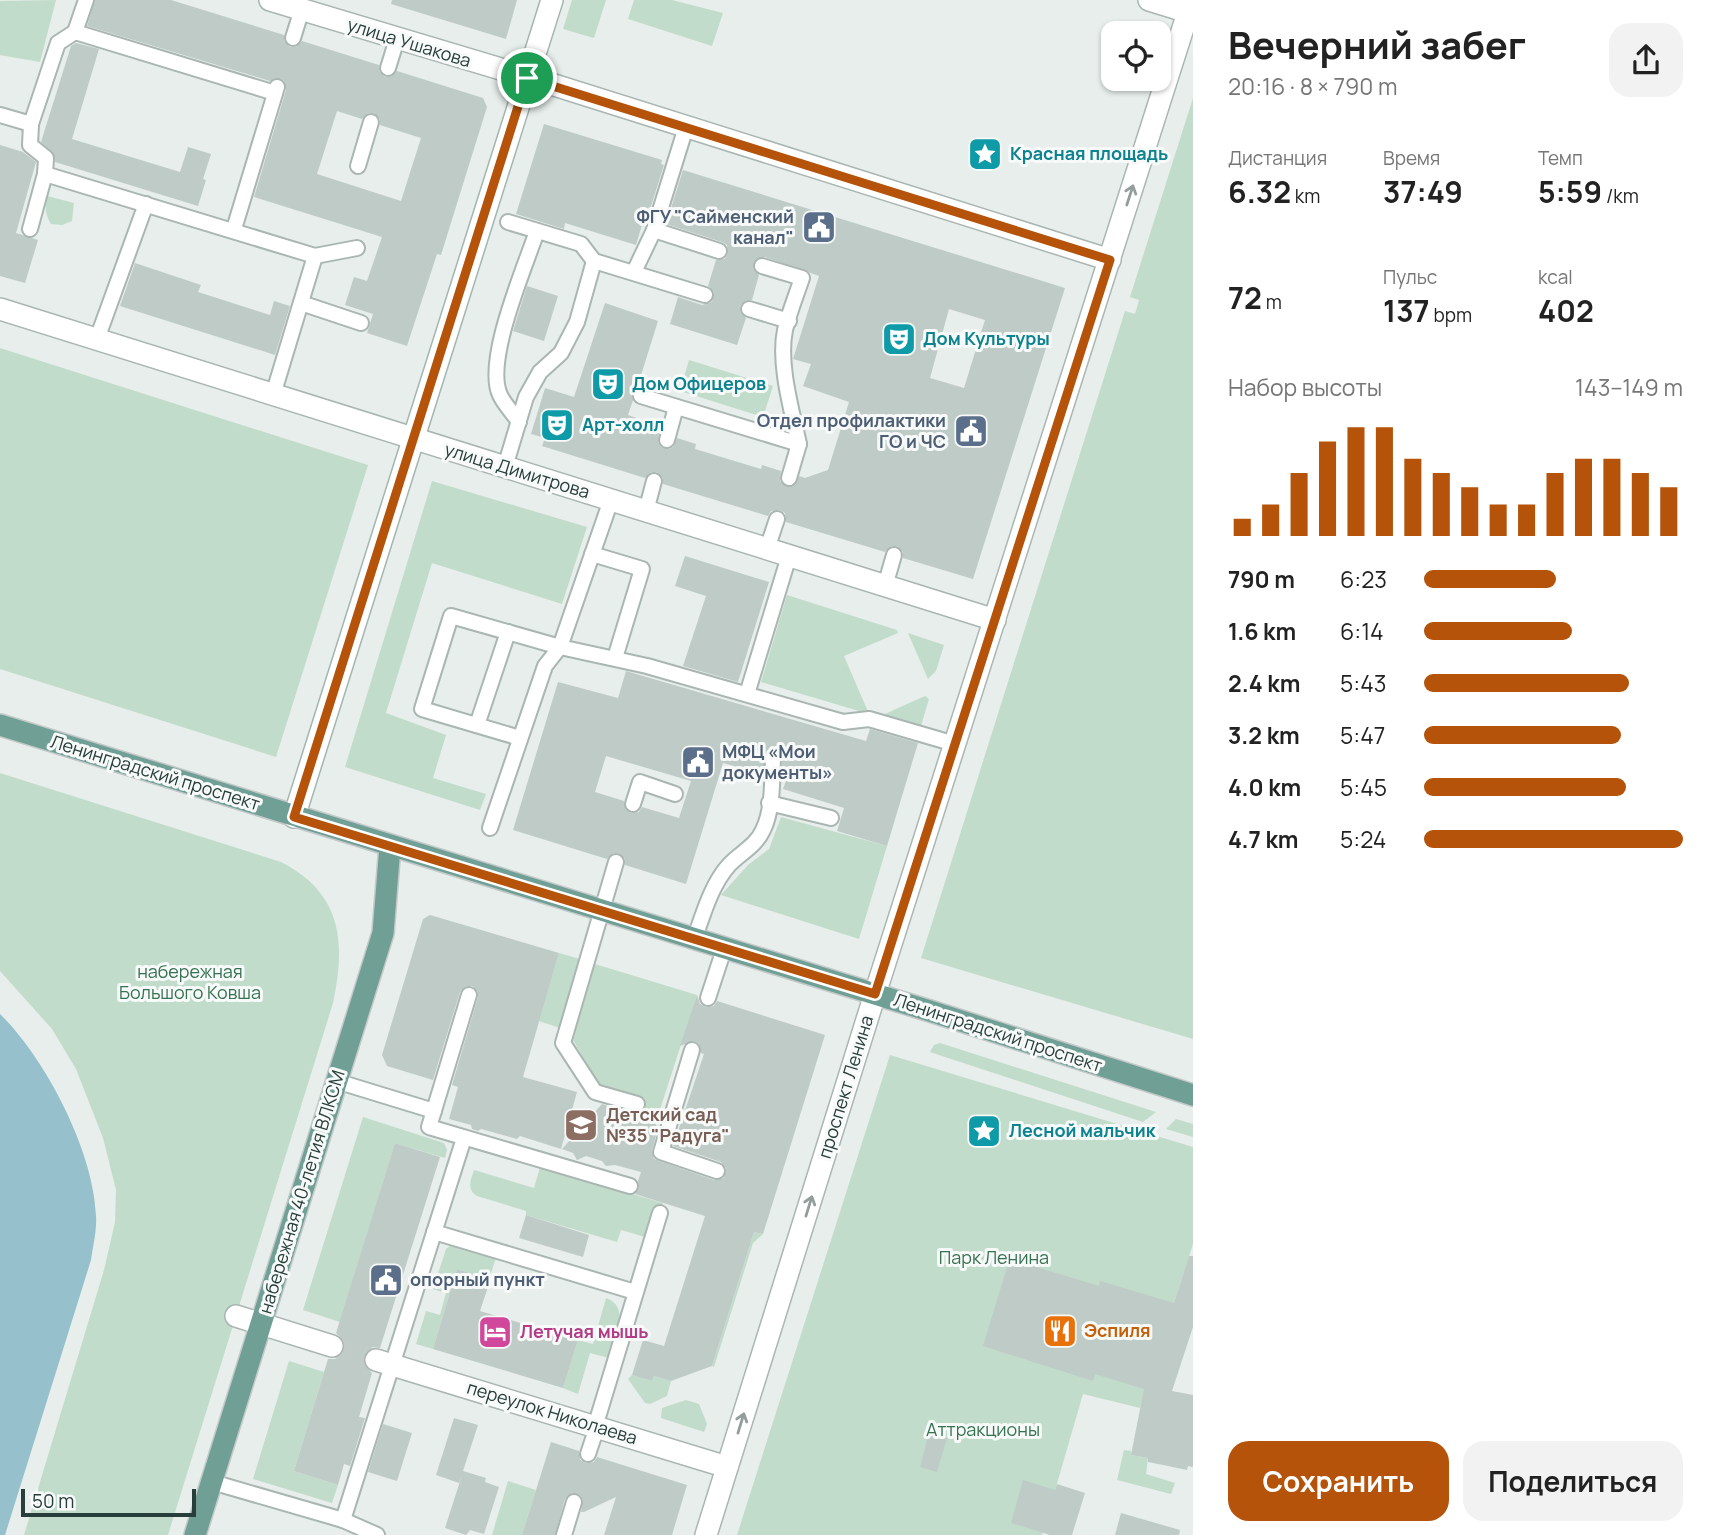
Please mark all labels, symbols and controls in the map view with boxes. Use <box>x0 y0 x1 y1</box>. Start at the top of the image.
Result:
street label: улица Ушакова <box>345 12 474 72</box>
text: Вечерний забег <box>1228 18 1526 70</box>
map controls <box>1101 21 1171 91</box>
button: locate <box>1101 21 1171 91</box>
button: share <box>1609 23 1683 97</box>
pin <box>497 48 557 108</box>
icon: arrive <box>508 59 546 97</box>
text: 20:16 · 8 × 790 m <box>1228 70 1397 102</box>
place icon: Красная площадь <box>966 135 1004 173</box>
place label: Красная площадь <box>1010 141 1168 165</box>
text: Дистанция <box>1228 145 1327 171</box>
text: Время <box>1383 145 1440 171</box>
text: Темп <box>1538 145 1583 171</box>
text: 6.32 <box>1228 171 1291 212</box>
text: 37:49 <box>1383 171 1463 212</box>
text: 5:59 <box>1538 171 1602 212</box>
text: km <box>1291 183 1320 209</box>
text: /km <box>1602 183 1639 209</box>
one-way arrow <box>1125 185 1138 207</box>
place label: ФГУ "Сайменский канал" <box>637 204 794 249</box>
public building icon: ФГУ "Сайменский канал" <box>800 208 838 246</box>
text: Пульс <box>1383 264 1437 290</box>
text: kcal <box>1538 264 1573 290</box>
text: 72 <box>1228 277 1262 318</box>
text: m <box>1262 289 1282 315</box>
text: 137 <box>1383 290 1430 331</box>
text: 402 <box>1538 290 1594 331</box>
text: bpm <box>1430 302 1472 328</box>
theatre icon: Дом Культуры <box>880 320 918 358</box>
place label: Дом Культуры <box>923 326 1050 350</box>
theatre icon: Дом Офицеров <box>589 365 627 403</box>
place label: Дом Офицеров <box>632 371 766 395</box>
text: Набор высоты <box>1228 371 1382 403</box>
text: 143–149 m <box>1575 371 1683 403</box>
theatre icon: Арт-холл <box>538 406 576 444</box>
place label: Отдел профилактики ГО и ЧС <box>757 408 946 453</box>
place label: Арт-холл <box>582 412 664 436</box>
public building icon: Отдел профилактики ГО и ЧС <box>952 412 990 450</box>
street label: улица Димитрова <box>442 437 593 504</box>
text: 790 m <box>1228 563 1295 595</box>
text: 6:23 <box>1340 563 1387 595</box>
text: 1.6 km <box>1228 615 1296 647</box>
text: 6:14 <box>1340 615 1384 647</box>
text: 2.4 km <box>1228 667 1300 699</box>
text: 5:43 <box>1340 667 1386 699</box>
text: 3.2 km <box>1228 719 1300 751</box>
text: 5:47 <box>1340 719 1385 751</box>
street label: Ленинградский проспект <box>48 729 263 815</box>
place label: МФЦ «Мои документы» <box>722 739 833 784</box>
public building icon: МФЦ «Мои документы» <box>679 743 717 781</box>
text: 4.0 km <box>1228 771 1301 803</box>
text: 5:45 <box>1340 771 1387 803</box>
text: 4.7 km <box>1228 823 1298 855</box>
text: 5:24 <box>1340 823 1386 855</box>
park label: набережная Большого Ковша <box>119 959 261 1004</box>
street label: Ленинградский проспект <box>891 987 1106 1077</box>
street label: проспект Ленина <box>812 1012 878 1161</box>
street label: набережная 40-летия ВЛКСМ <box>252 1067 350 1317</box>
place label: Детский сад №35 "Радуга" <box>606 1102 730 1147</box>
school or university icon: Детский сад №35 "Радуга" <box>562 1106 600 1144</box>
place icon: Лесной мальчик <box>965 1112 1003 1150</box>
place label: Лесной мальчик <box>1009 1118 1157 1142</box>
one-way arrow <box>803 1195 816 1217</box>
park label: Парк Ленина <box>939 1245 1049 1269</box>
public building icon: опорный пункт <box>367 1261 405 1299</box>
place label: опорный пункт <box>410 1267 545 1291</box>
restaurant icon: Эспиля <box>1041 1312 1079 1350</box>
hotel icon: Летучая мышь <box>476 1313 514 1351</box>
place label: Эспиля <box>1084 1318 1151 1342</box>
place label: Летучая мышь <box>520 1319 649 1343</box>
street label: переулок Николаева <box>464 1375 640 1449</box>
one-way arrow <box>735 1412 748 1434</box>
park label: Аттракционы <box>926 1417 1040 1441</box>
button: Сохранить <box>1228 1441 1449 1521</box>
button: Поделиться <box>1463 1441 1683 1521</box>
scale bar <box>21 1486 196 1518</box>
text: 50 m <box>32 1488 74 1514</box>

